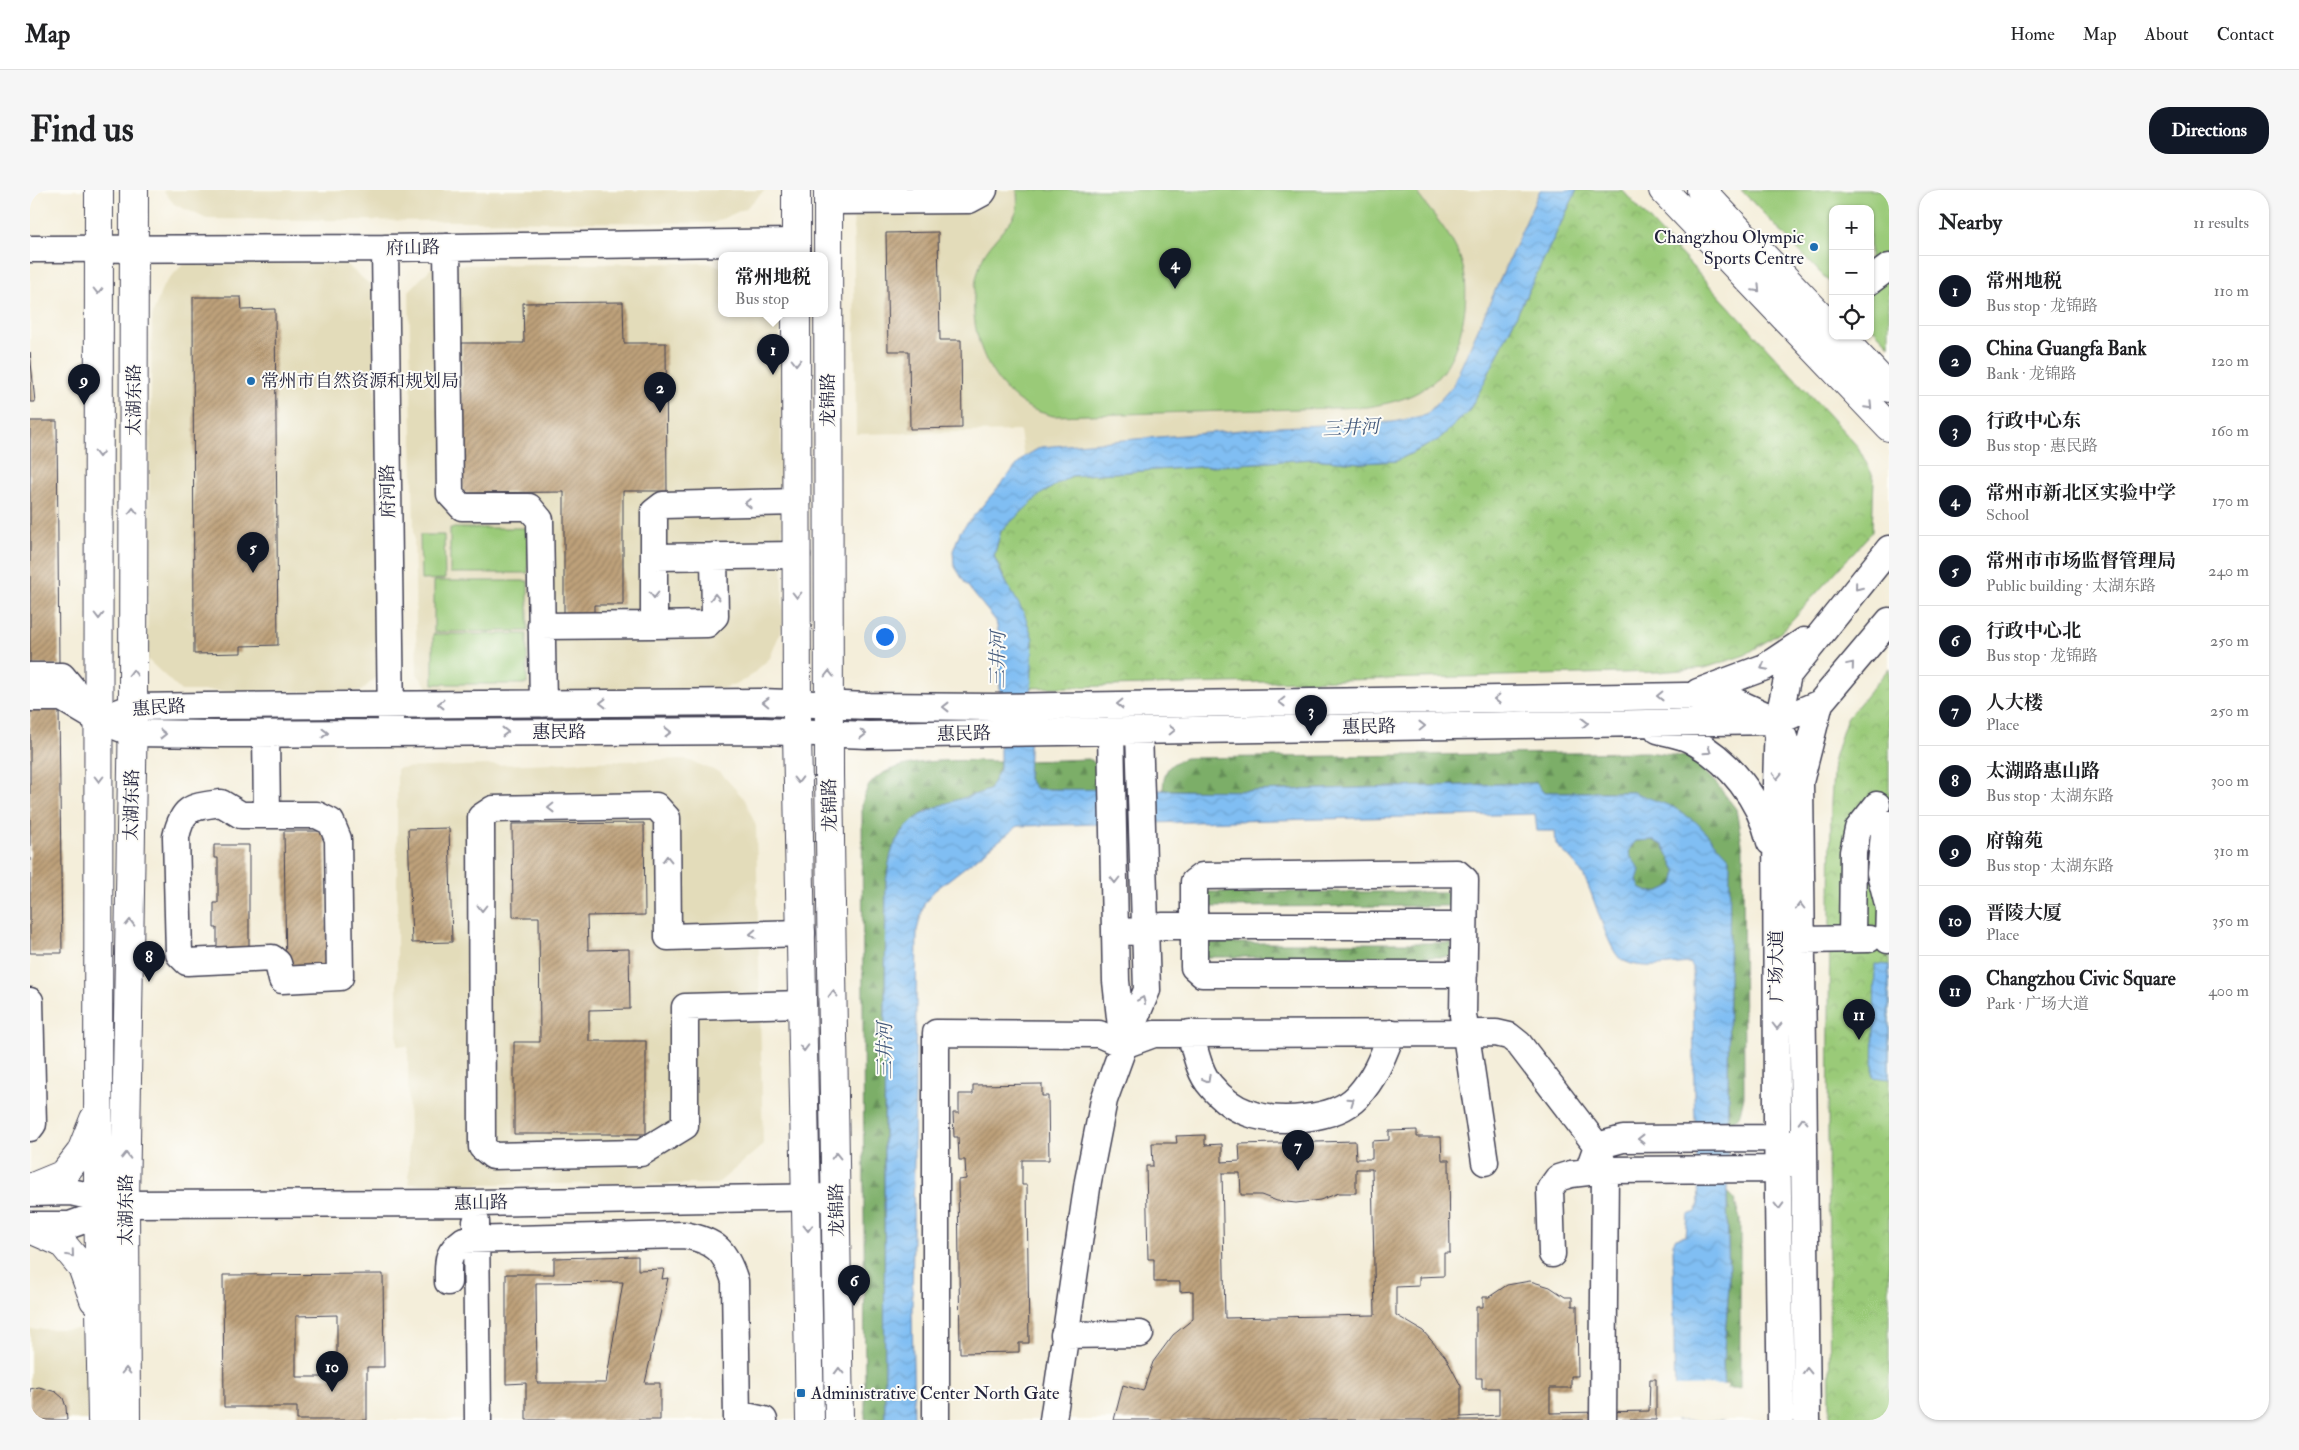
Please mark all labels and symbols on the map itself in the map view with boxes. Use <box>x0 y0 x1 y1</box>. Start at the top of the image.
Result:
place label: Changzhou Olympic Sports Centre <box>1654 226 1804 270</box>
street label: 府山路 <box>386 236 440 260</box>
marker: Changzhou Olympic Sports Centre <box>1808 241 1820 253</box>
pin: 4 <box>1159 248 1191 289</box>
one-way arrow <box>1751 283 1760 292</box>
one-way arrow <box>93 288 103 295</box>
pin: 1 <box>757 334 789 375</box>
one-way arrow <box>791 359 801 367</box>
pin: 9 <box>68 364 100 405</box>
street label: 太湖东路 <box>123 364 146 436</box>
place label: 常州市自然资源和规划局 <box>261 370 459 393</box>
pin: 2 <box>644 372 676 413</box>
street label: 龙锦路 <box>817 373 840 427</box>
marker: 常州市自然资源和规划局 <box>245 375 257 387</box>
one-way arrow <box>1863 401 1872 410</box>
water label: 三井河 <box>1322 414 1383 441</box>
one-way arrow <box>94 450 104 458</box>
street label: 府河路 <box>376 464 400 518</box>
one-way arrow <box>744 498 752 508</box>
one-way arrow <box>128 506 138 514</box>
pin: 5 <box>237 532 269 573</box>
one-way arrow <box>1856 581 1864 590</box>
one-way arrow <box>649 592 659 599</box>
one-way arrow <box>792 592 802 599</box>
one-way arrow <box>710 593 720 600</box>
one-way arrow <box>94 612 104 620</box>
your location <box>872 624 898 650</box>
water label: 三井河 <box>986 628 1011 689</box>
one-way arrow <box>1761 661 1770 671</box>
one-way arrow <box>1845 662 1854 671</box>
one-way arrow <box>128 669 138 676</box>
one-way arrow <box>824 670 834 678</box>
one-way arrow <box>1655 691 1663 702</box>
one-way arrow <box>1493 694 1500 704</box>
street label: 惠民路 <box>131 695 187 721</box>
pin: 3 <box>1295 695 1327 736</box>
one-way arrow <box>762 697 770 708</box>
one-way arrow <box>1278 697 1286 707</box>
one-way arrow <box>599 698 607 708</box>
one-way arrow <box>437 699 444 709</box>
one-way arrow <box>1115 699 1123 709</box>
one-way arrow <box>941 702 949 712</box>
street label: 惠民路 <box>1342 715 1396 739</box>
one-way arrow <box>1582 718 1589 728</box>
one-way arrow <box>1419 720 1427 731</box>
street label: 惠民路 <box>532 721 586 744</box>
street label: 惠民路 <box>937 722 991 746</box>
one-way arrow <box>1169 725 1177 735</box>
one-way arrow <box>502 727 509 737</box>
one-way arrow <box>664 727 672 737</box>
one-way arrow <box>322 728 329 738</box>
one-way arrow <box>159 729 167 739</box>
one-way arrow <box>860 729 868 740</box>
one-way arrow <box>1702 745 1712 754</box>
street label: 太湖东路 <box>120 769 144 841</box>
one-way arrow <box>1771 772 1782 780</box>
one-way arrow <box>94 775 104 783</box>
one-way arrow <box>793 777 803 785</box>
street label: 龙锦路 <box>818 778 842 832</box>
one-way arrow <box>546 803 554 813</box>
one-way arrow <box>662 855 672 862</box>
one-way arrow <box>1110 876 1120 884</box>
one-way arrow <box>1795 902 1805 910</box>
one-way arrow <box>477 904 487 912</box>
one-way arrow <box>125 919 135 926</box>
one-way arrow <box>749 929 756 939</box>
street label: 广场大道 <box>1765 930 1788 1002</box>
pin: 8 <box>133 941 165 982</box>
one-way arrow <box>828 990 838 998</box>
one-way arrow <box>1136 996 1147 1005</box>
pin: 11 <box>1843 999 1875 1040</box>
water label: 三井河 <box>873 1020 897 1080</box>
one-way arrow <box>1772 1022 1782 1030</box>
one-way arrow <box>799 1044 809 1052</box>
one-way arrow <box>1201 1073 1211 1082</box>
one-way arrow <box>1345 1098 1355 1107</box>
one-way arrow <box>1798 1117 1808 1125</box>
pin: 7 <box>1282 1130 1314 1171</box>
one-way arrow <box>1637 1134 1644 1144</box>
one-way arrow <box>121 1151 131 1159</box>
one-way arrow <box>831 1152 841 1160</box>
street label: 太湖东路 <box>115 1174 138 1246</box>
street label: 龙锦路 <box>825 1183 849 1237</box>
street label: 惠山路 <box>454 1191 508 1215</box>
one-way arrow <box>1774 1202 1784 1210</box>
one-way arrow <box>802 1224 813 1232</box>
one-way arrow <box>65 1248 74 1257</box>
pin: 6 <box>838 1265 870 1306</box>
pin: 10 <box>316 1351 348 1392</box>
one-way arrow <box>121 1367 131 1375</box>
one-way arrow <box>834 1367 844 1375</box>
one-way arrow <box>1802 1367 1812 1375</box>
place label: Administrative Center North Gate <box>810 1382 1060 1405</box>
marker: Administrative Center North Gate <box>795 1387 807 1399</box>

